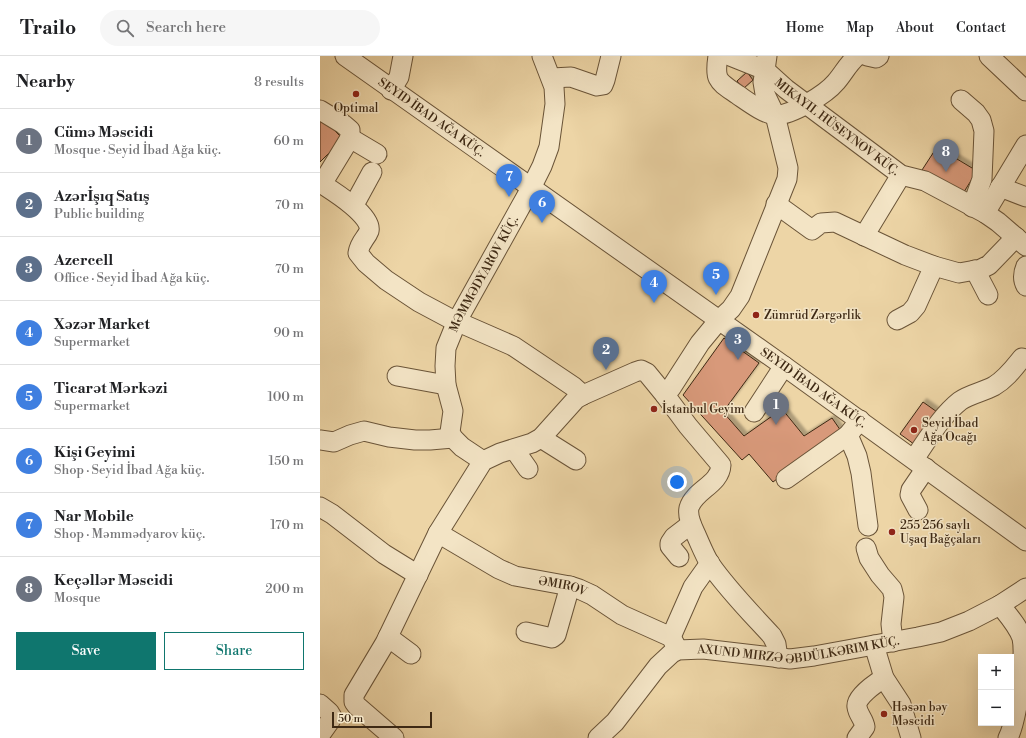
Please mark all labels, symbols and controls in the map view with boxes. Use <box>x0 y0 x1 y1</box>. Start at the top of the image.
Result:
search box <box>100 10 380 46</box>
text: Trailo <box>20 16 76 40</box>
icon: search <box>114 17 136 39</box>
text: Search here <box>146 18 226 37</box>
text: Home <box>786 19 824 37</box>
text: Map <box>846 19 874 37</box>
text: About <box>896 19 934 37</box>
text: Contact <box>956 19 1006 37</box>
text: Nearby <box>16 71 75 93</box>
text: 8 results <box>254 74 304 90</box>
street label: SEYID İBAD AĞA KÜÇ. <box>375 74 488 160</box>
street label: MIKAYIL HÜSEYNOV KÜÇ. <box>772 75 903 179</box>
marker: Optimal <box>351 89 361 99</box>
place label: Optimal <box>334 101 379 116</box>
text: Cümə Məscidi <box>54 123 153 142</box>
text: 1 <box>26 133 32 149</box>
text: 60 m <box>273 133 304 149</box>
pin: 8 <box>933 139 959 172</box>
text: Mosque · Seyid İbad Ağa küç. <box>54 142 221 158</box>
pin: 7 <box>496 164 522 197</box>
text: Azərİşıq Satış <box>54 187 149 206</box>
pin: 6 <box>529 190 555 223</box>
text: 2 <box>25 197 33 213</box>
text: 70 m <box>275 197 304 213</box>
text: Public building <box>54 206 144 222</box>
street label: MƏMMƏDYAROV KÜÇ. <box>446 213 522 334</box>
text: Azercell <box>54 251 113 270</box>
text: 3 <box>25 261 33 277</box>
text: 70 m <box>275 261 304 277</box>
pin: 5 <box>703 262 729 295</box>
text: Office · Seyid İbad Ağa küç. <box>54 270 209 286</box>
pin: 4 <box>641 270 667 303</box>
place label: Zümrüd Zərgərlik <box>764 308 862 323</box>
marker: Zümrüd Zərgərlik <box>751 310 761 320</box>
text: Xəzər Market <box>54 315 150 334</box>
text: 4 <box>25 325 33 341</box>
text: 90 m <box>273 325 304 341</box>
pin: 3 <box>725 327 751 360</box>
text: Supermarket <box>54 334 130 350</box>
pin: 2 <box>593 337 619 370</box>
street label: SEYID İBAD AĞA KÜÇ. <box>758 344 870 431</box>
text: Ticarət Mərkəzi <box>54 379 167 398</box>
text: 5 <box>25 389 33 405</box>
text: 100 m <box>268 389 304 405</box>
pin: 1 <box>763 392 789 425</box>
text: Supermarket <box>54 398 130 414</box>
place label: İstanbul Geyim <box>662 400 745 417</box>
marker: İstanbul Geyim <box>649 404 659 414</box>
place label: Seyid İbad Ağa Ocağı <box>921 414 978 445</box>
marker: Seyid İbad Ağa Ocağı <box>909 425 919 435</box>
text: Kişi Geyimi <box>54 443 135 462</box>
text: 6 <box>25 453 33 469</box>
text: 150 m <box>269 453 304 469</box>
text: Shop · Seyid İbad Ağa küç. <box>54 462 205 478</box>
your location <box>667 472 687 492</box>
text: Nar Mobile <box>54 507 134 526</box>
text: 7 <box>25 517 33 533</box>
text: 170 m <box>270 517 304 533</box>
place label: 255 256 saylı Uşaq Bağçaları <box>900 518 981 547</box>
text: Shop · Məmmədyarov küç. <box>54 526 205 542</box>
marker: 255 256 saylı Uşaq Bağçaları <box>887 527 897 537</box>
text: Keçəllər Məscidi <box>54 571 173 590</box>
street label: ƏMIROV <box>537 573 590 599</box>
text: 8 <box>25 581 33 597</box>
text: 200 m <box>265 581 304 597</box>
text: Mosque <box>54 590 101 606</box>
button: Save <box>16 632 156 670</box>
button: Share <box>164 632 304 670</box>
street label: AXUND MIRZƏ ƏBDÜLKƏRIM KÜÇ. <box>696 633 901 667</box>
map controls <box>978 654 1014 726</box>
button: + <box>978 654 1014 690</box>
button: − <box>978 690 1014 726</box>
place label: Həsən bəy Məscidi <box>892 700 948 729</box>
marker: Həsən bəy Məscidi <box>879 709 889 719</box>
scale bar <box>332 710 432 729</box>
text: 50 m <box>338 712 363 726</box>

